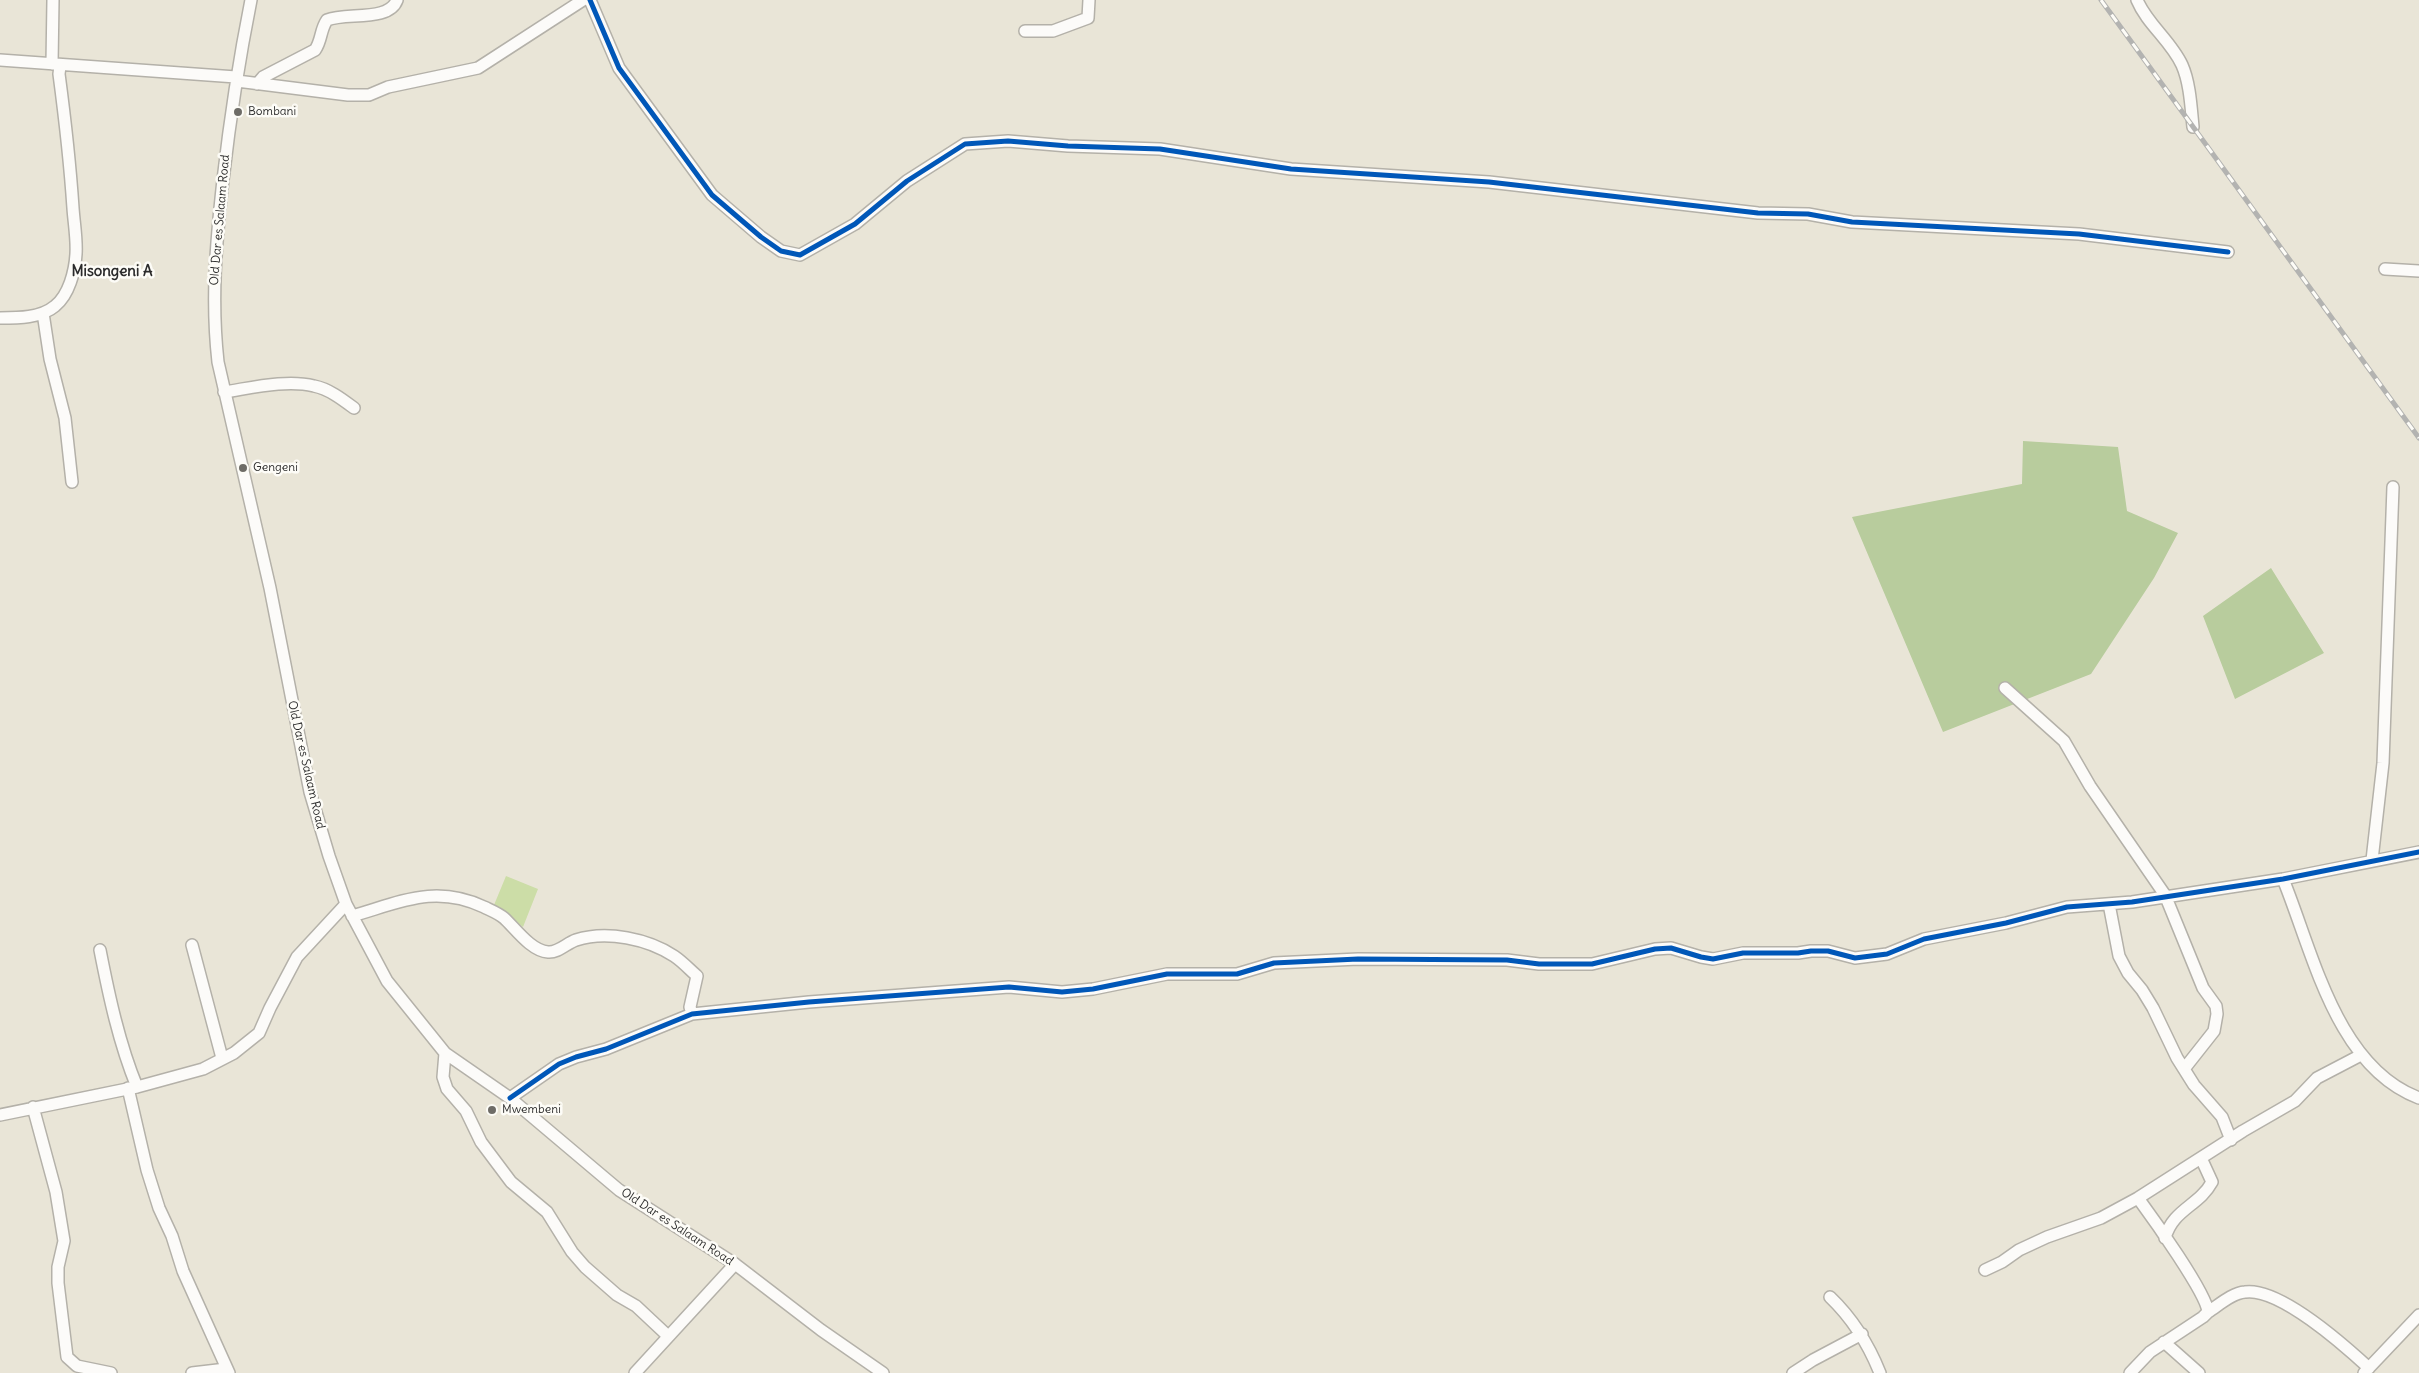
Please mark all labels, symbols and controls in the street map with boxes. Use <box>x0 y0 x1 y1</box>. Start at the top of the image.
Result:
place label: Bombani <box>248 105 296 119</box>
marker: Bombani <box>232 106 244 118</box>
street label: Old Dar es Salaam Road <box>207 154 233 286</box>
district label: Misongeni A <box>71 263 153 281</box>
place label: Gengeni <box>253 461 298 475</box>
marker: Gengeni <box>237 462 249 474</box>
street label: Old Dar es Salaam Road <box>284 699 328 831</box>
place label: Mwembeni <box>502 1103 561 1117</box>
marker: Mwembeni <box>486 1104 498 1116</box>
street label: Old Dar es Salaam Road <box>618 1185 736 1269</box>

